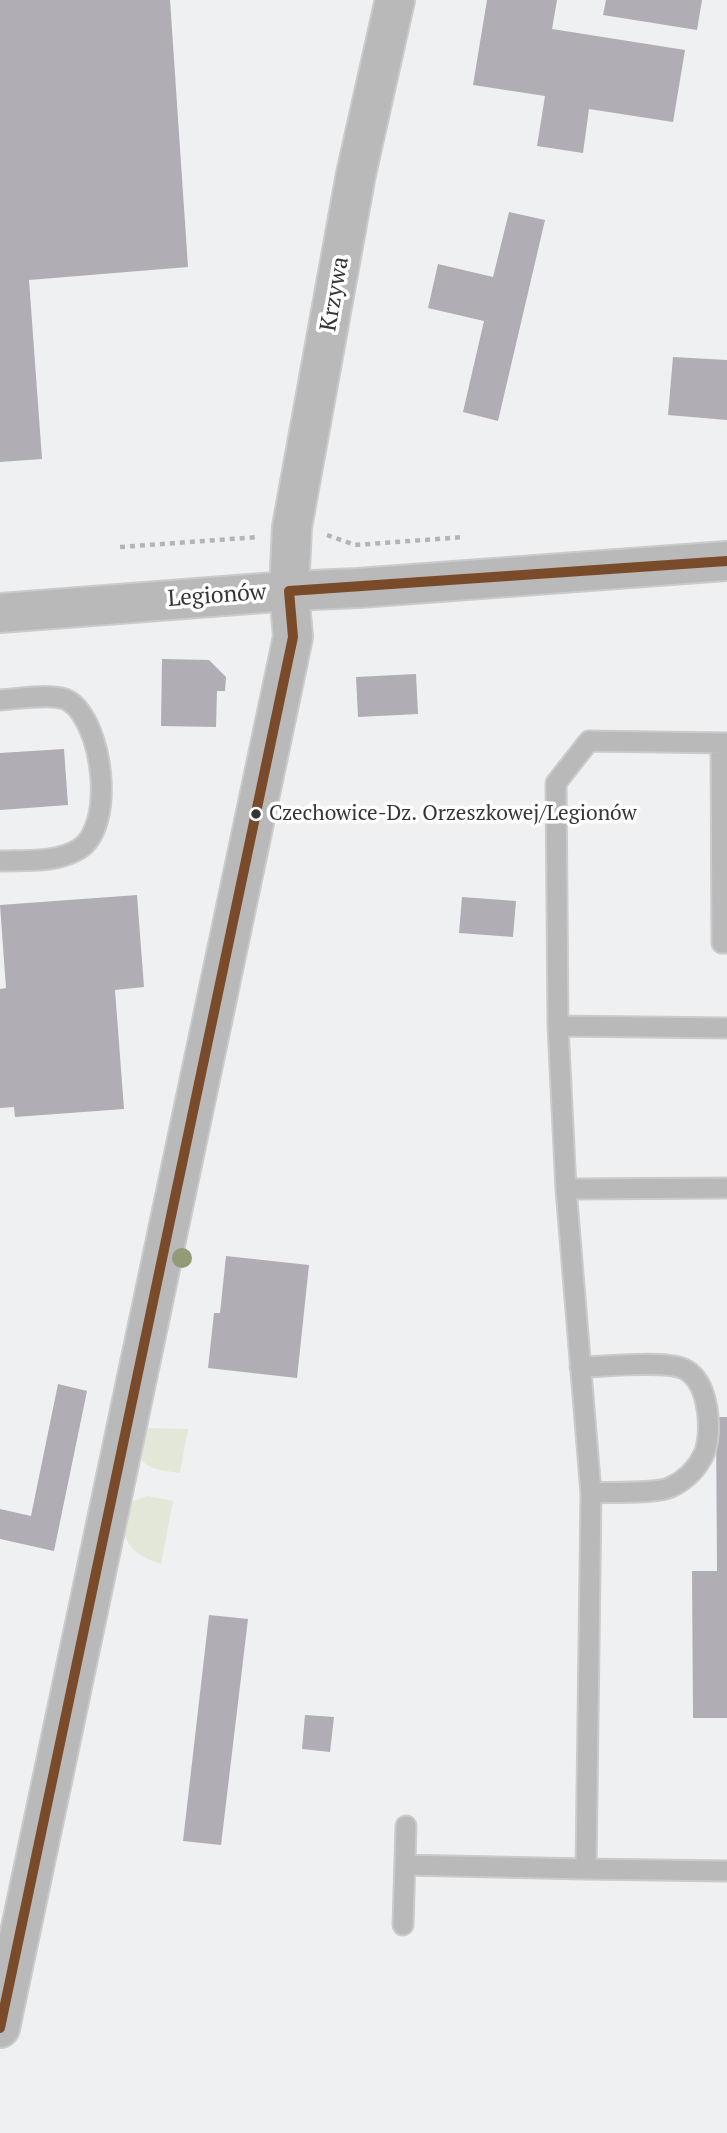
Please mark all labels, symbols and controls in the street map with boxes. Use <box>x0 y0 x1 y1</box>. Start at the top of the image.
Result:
street label: Krzywa <box>315 255 355 333</box>
street label: Legionów <box>167 579 267 613</box>
place label: Czechowice-Dz. Orzeszkowej/Legionów <box>269 801 637 827</box>
marker: Czechowice-Dz. Orzeszkowej/Legionów <box>249 807 263 821</box>

